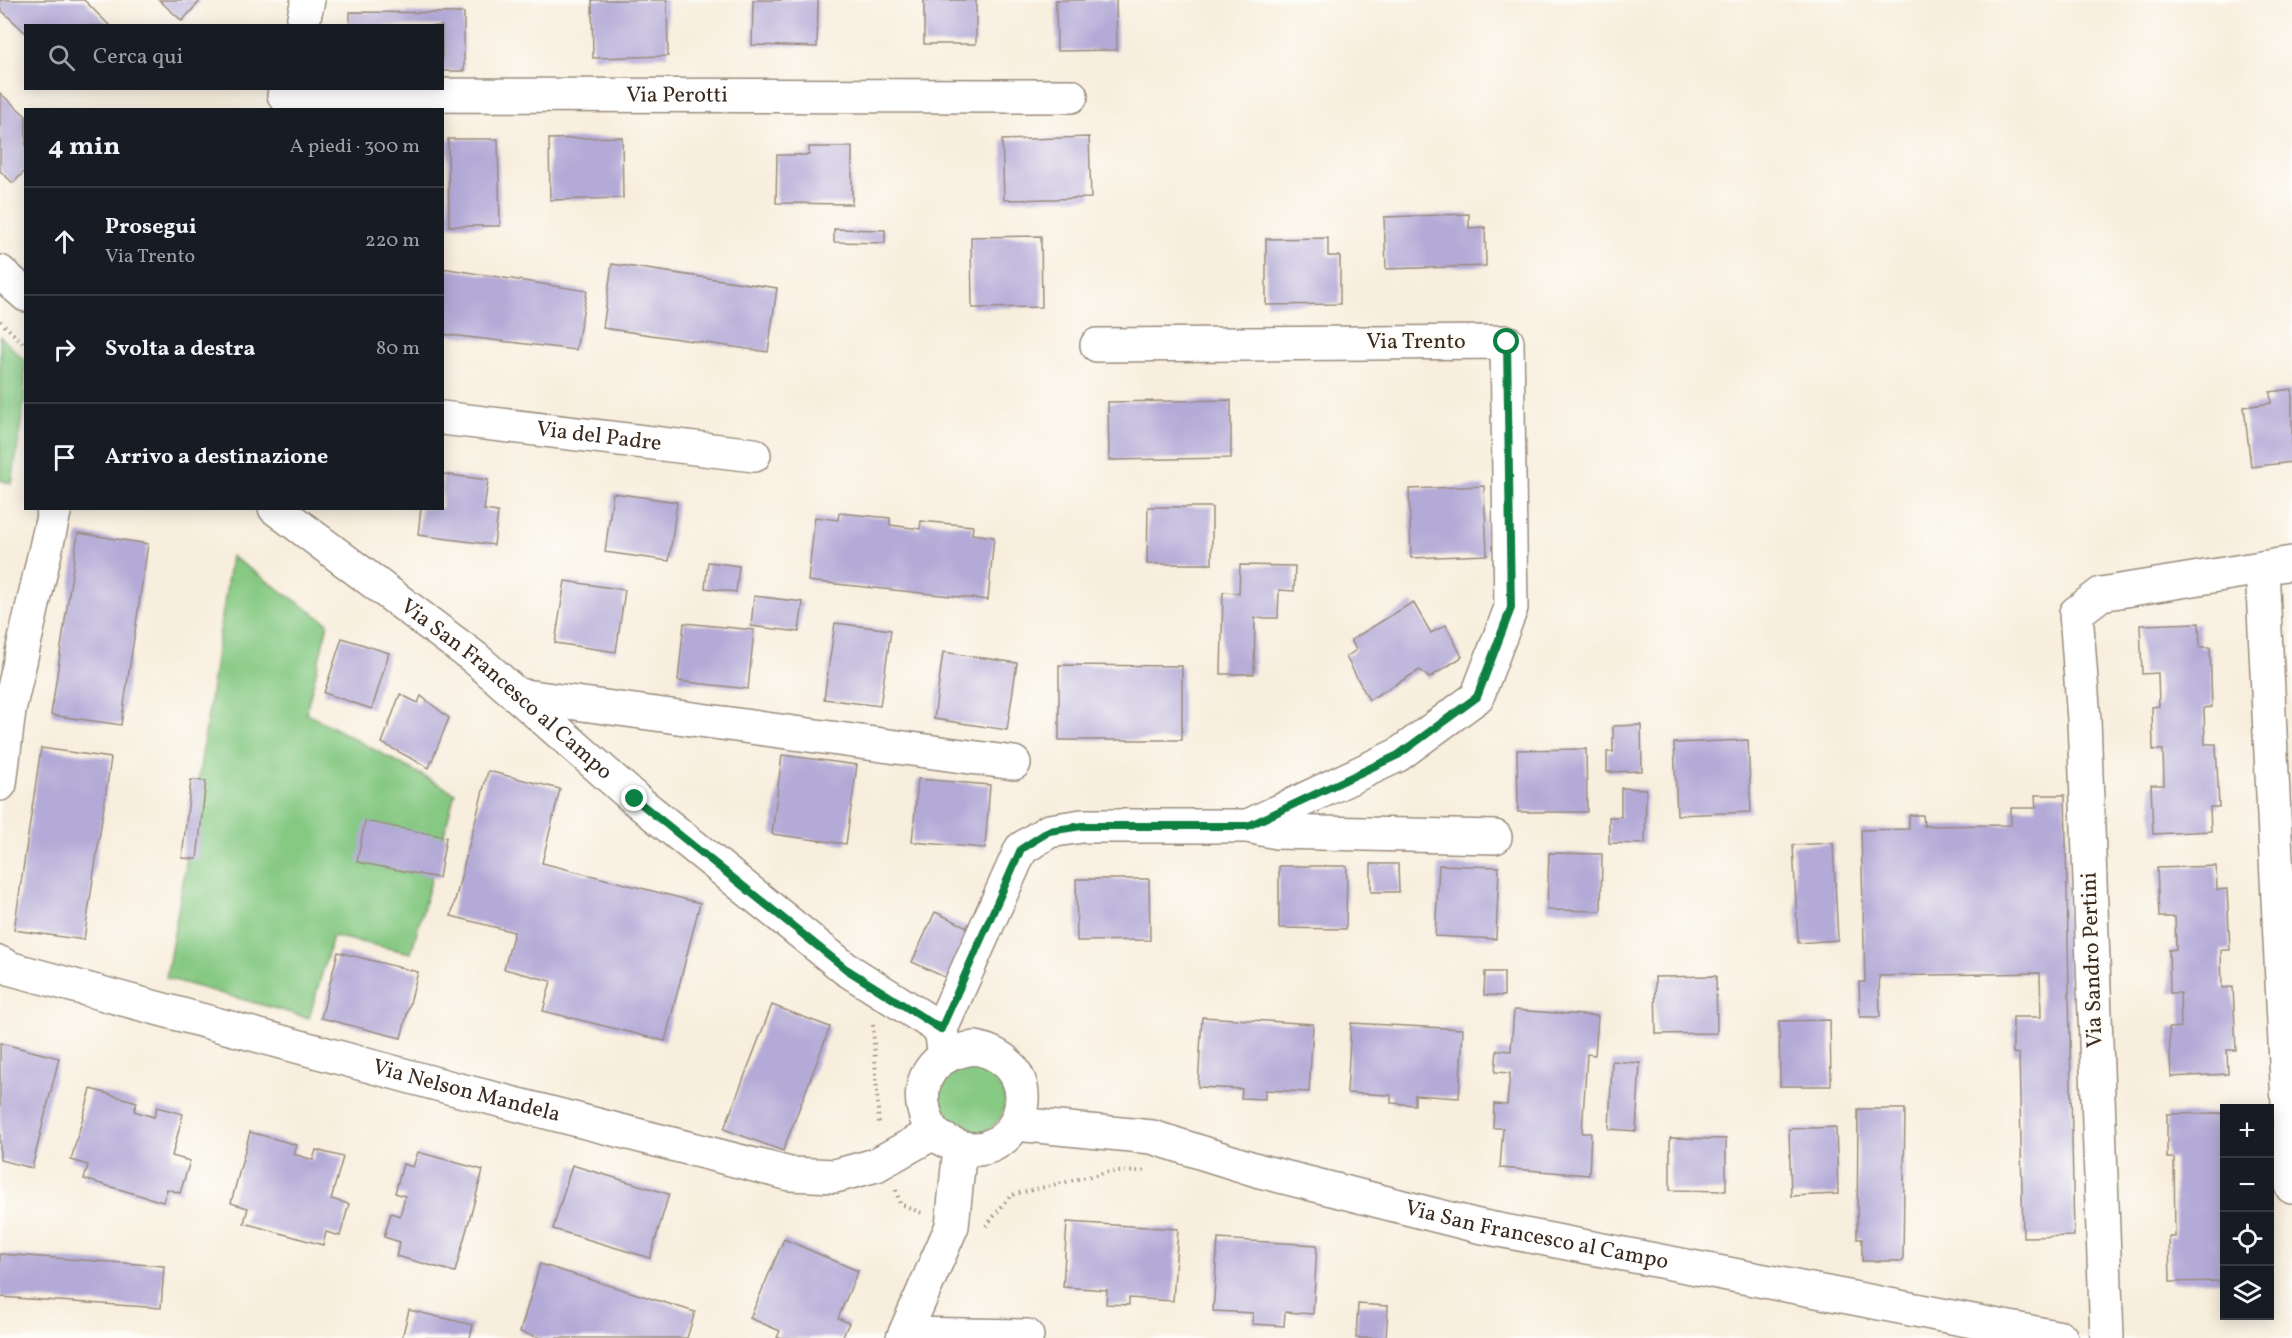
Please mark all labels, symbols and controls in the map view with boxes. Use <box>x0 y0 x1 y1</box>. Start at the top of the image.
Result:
search box <box>24 24 444 90</box>
icon: search <box>45 41 78 74</box>
text: Cerca qui <box>93 42 183 73</box>
street label: Via Perotti <box>626 80 728 111</box>
text: 4 min <box>48 129 120 165</box>
text: A piedi · 300 m <box>290 133 420 161</box>
text: Prosegui <box>105 212 197 243</box>
icon: ahead <box>48 225 81 258</box>
text: 220 m <box>365 227 420 255</box>
text: Via Trento <box>105 243 195 271</box>
street label: Via Trento <box>1366 327 1466 358</box>
route start <box>1493 328 1519 354</box>
icon: right <box>48 333 81 366</box>
text: Svolta a destra <box>105 334 256 365</box>
text: 80 m <box>376 335 420 363</box>
street label: Via del Padre <box>535 414 663 459</box>
icon: arrive <box>48 441 81 474</box>
text: Arrivo a destinazione <box>105 442 328 473</box>
street label: Via San Francesco al Campo <box>394 591 619 787</box>
route end <box>621 785 647 811</box>
street label: Via Sandro Pertini <box>2074 871 2112 1049</box>
street label: Via Nelson Mandela <box>369 1052 564 1130</box>
map controls <box>2220 1104 2274 1320</box>
button: + <box>2220 1104 2274 1158</box>
button: − <box>2220 1158 2274 1212</box>
street label: Via San Francesco al Campo <box>1402 1193 1671 1278</box>
button: locate <box>2220 1212 2274 1266</box>
button: layers <box>2220 1266 2274 1320</box>

